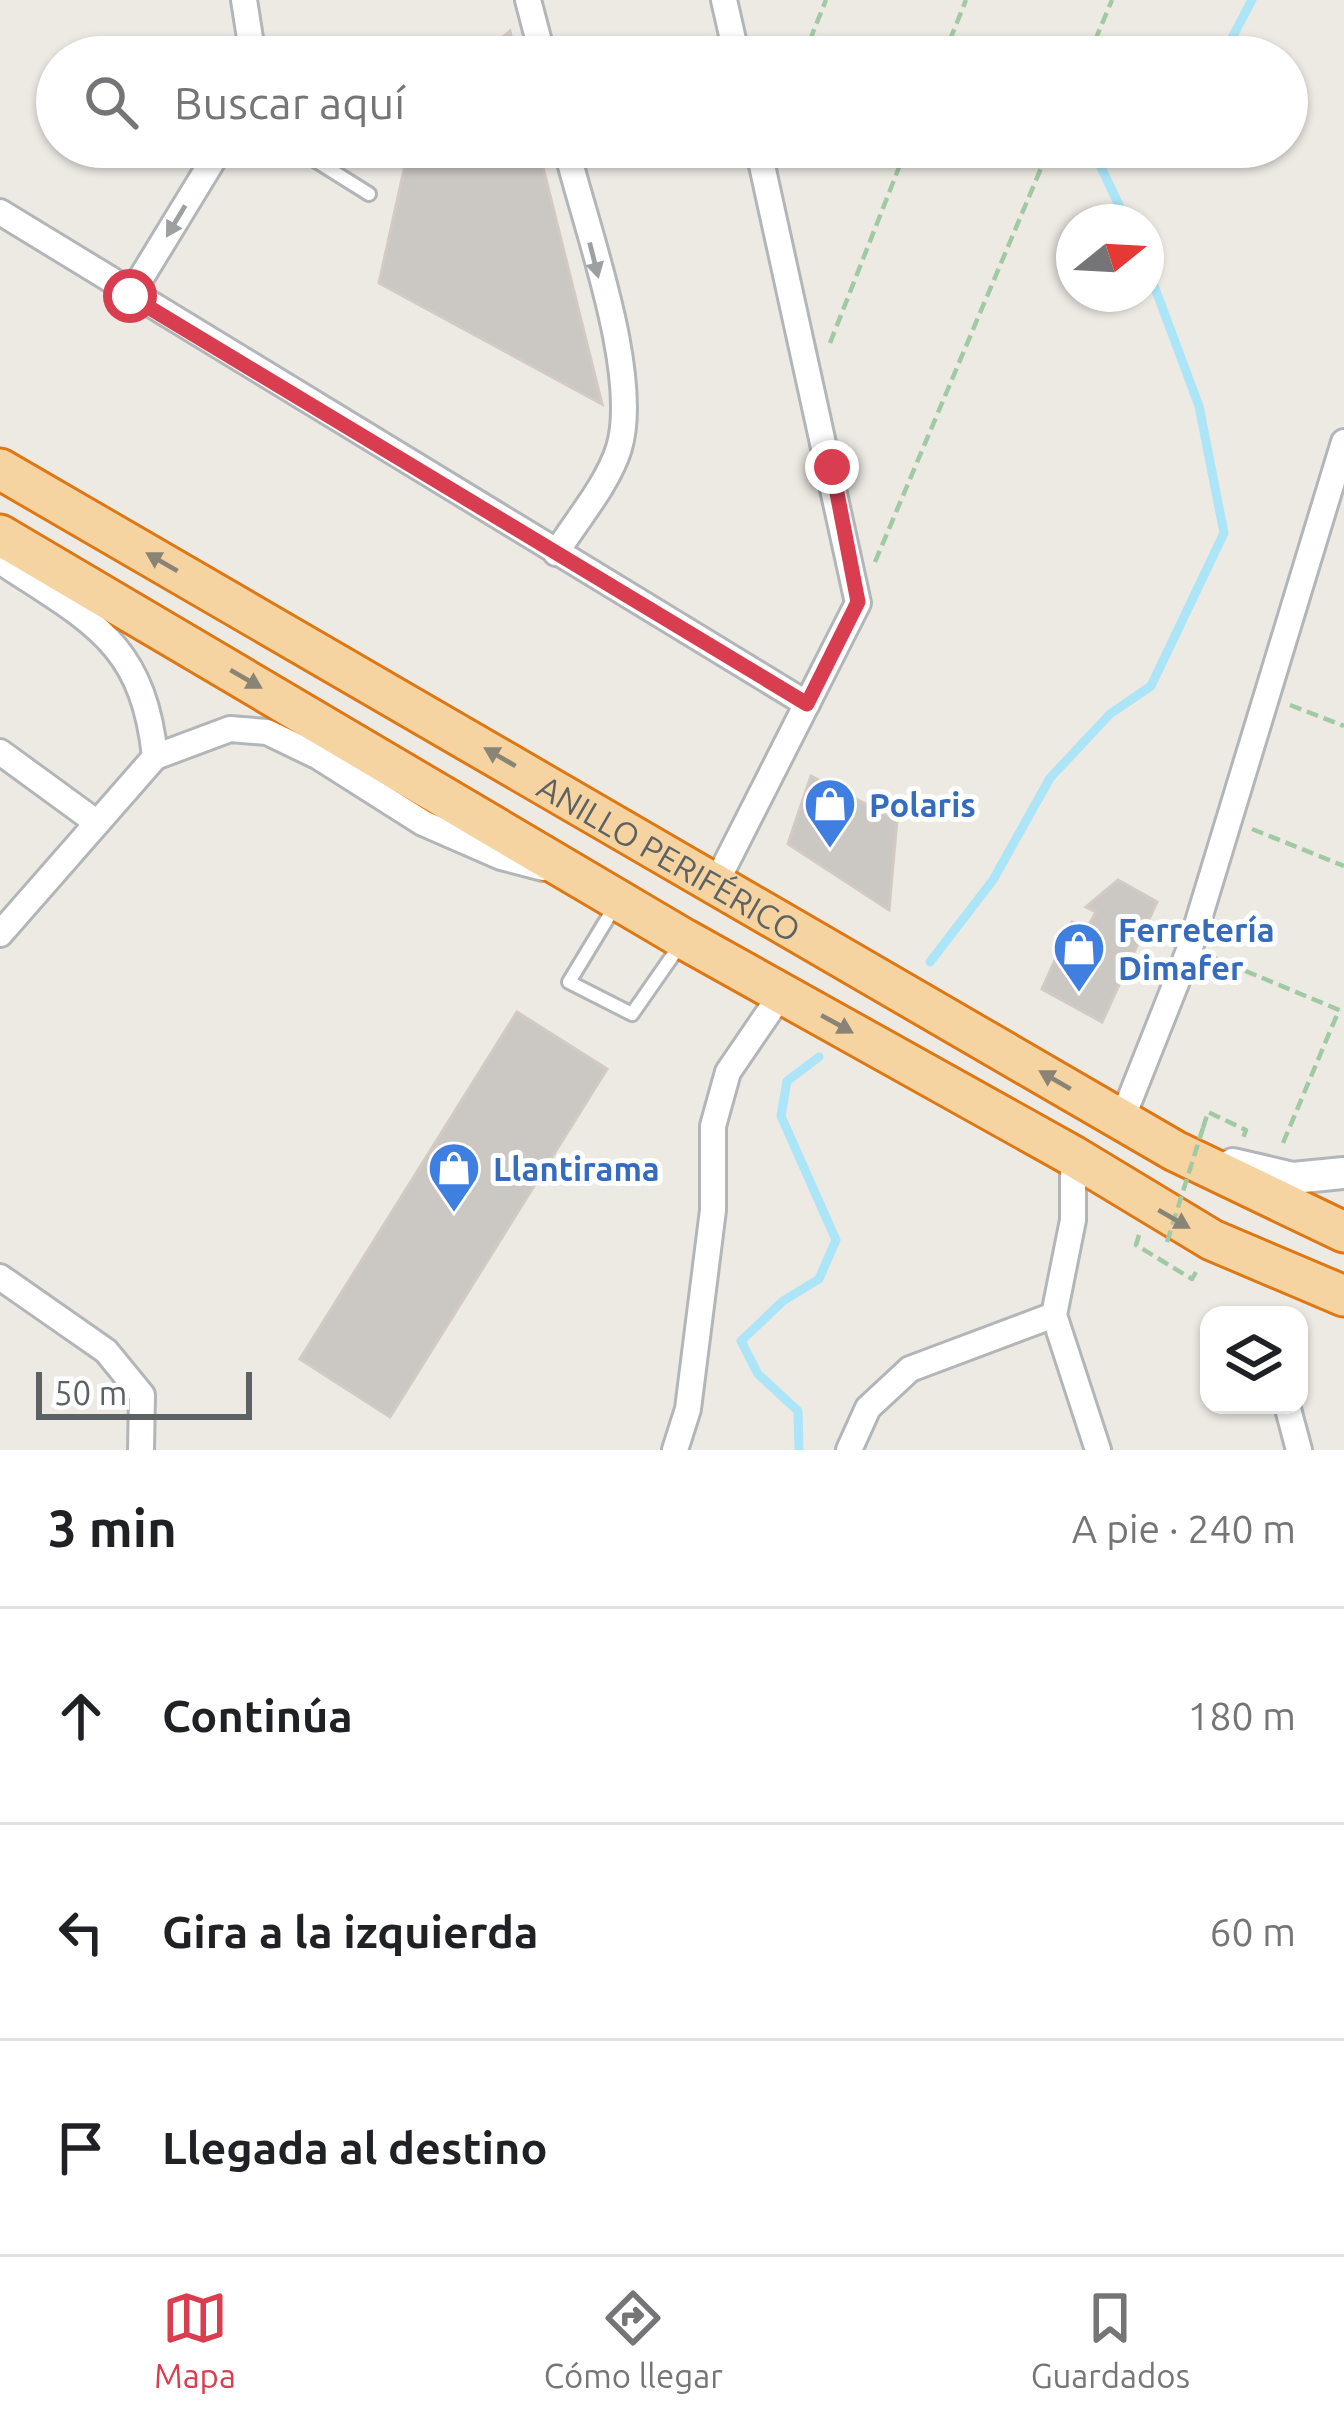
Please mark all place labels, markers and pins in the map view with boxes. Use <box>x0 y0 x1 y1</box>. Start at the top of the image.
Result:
shop icon: Polaris <box>802 776 858 850</box>
place label: Polaris <box>869 786 976 823</box>
place label: Ferretería Dimafer <box>1118 911 1275 986</box>
shop icon: Ferretería Dimafer <box>1051 920 1107 994</box>
shop icon: Llantirama <box>426 1140 482 1214</box>
place label: Llantirama <box>493 1150 660 1187</box>

